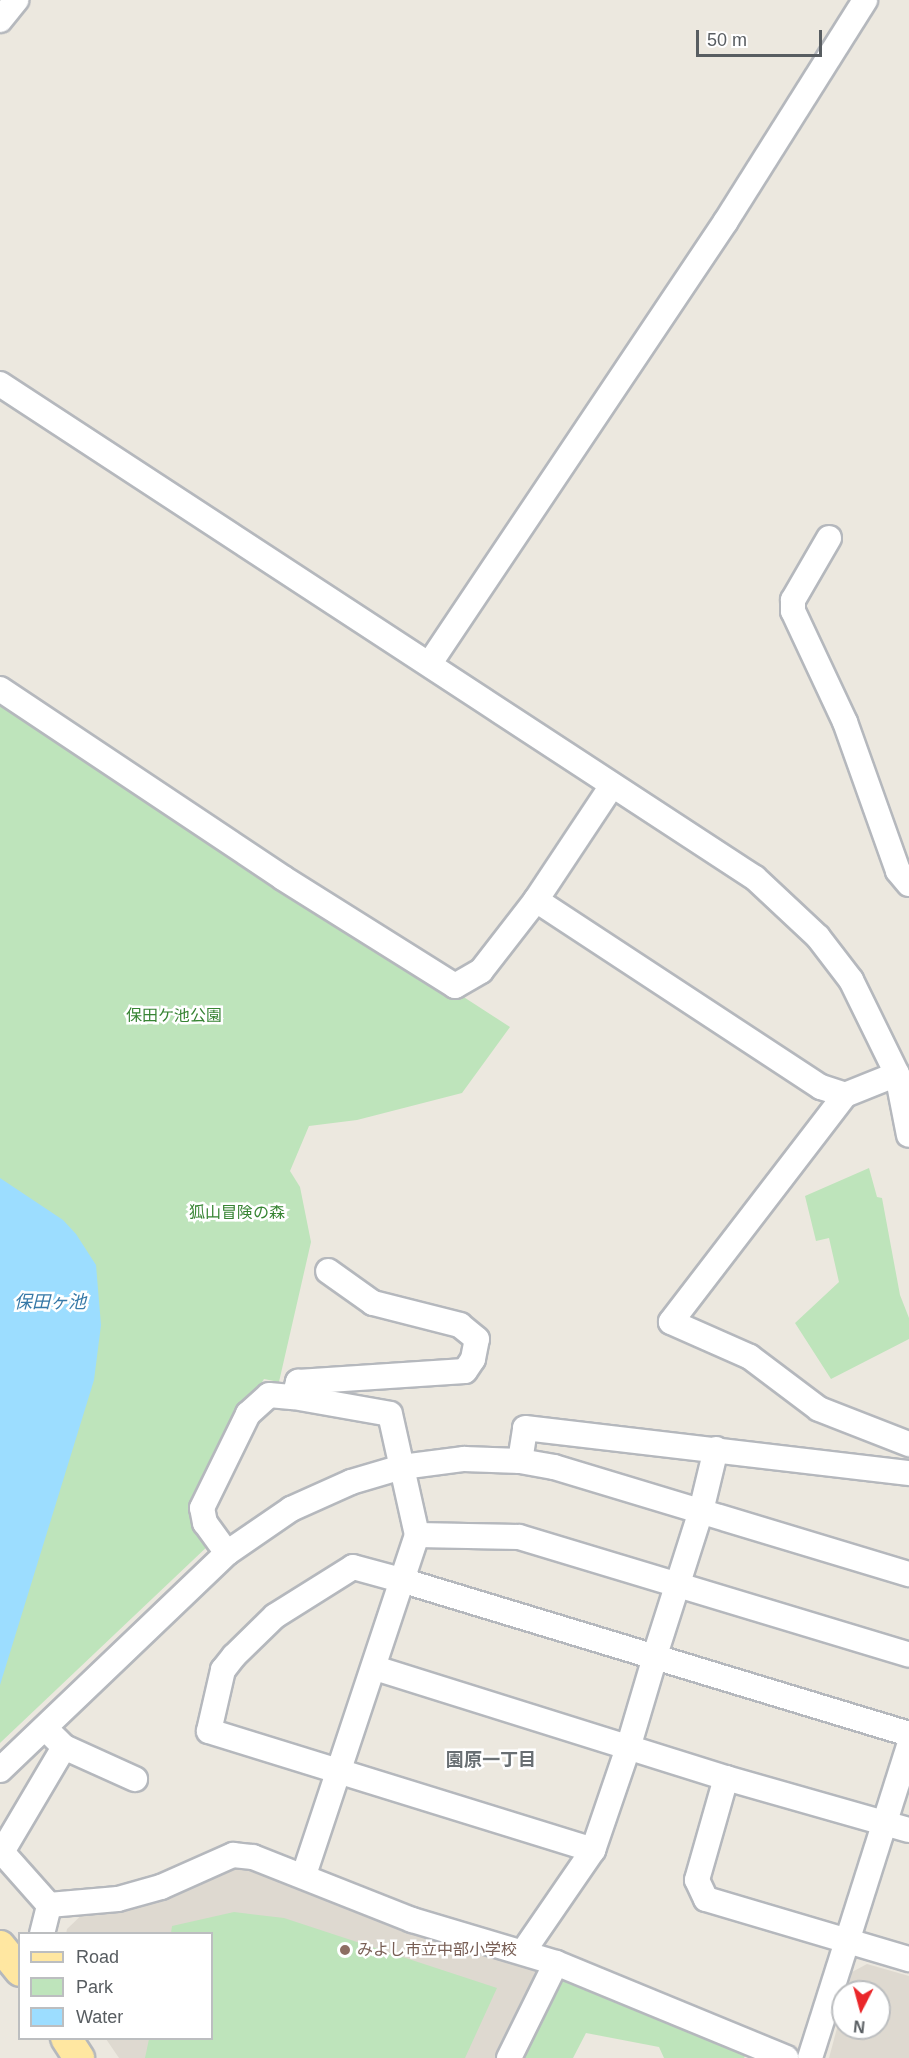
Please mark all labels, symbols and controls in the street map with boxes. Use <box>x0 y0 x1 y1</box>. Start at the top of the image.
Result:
scale bar <box>699 18 825 56</box>
text: 50 m <box>707 30 747 50</box>
park label: 保田ケ池公園 <box>126 1006 222 1026</box>
park label: 狐山冒険の森 <box>189 1203 285 1223</box>
water label: 保田ヶ池 <box>14 1291 86 1313</box>
district label: 園原一丁目 <box>446 1749 536 1771</box>
legend <box>18 1932 213 2040</box>
place label: みよし市立中部小学校 <box>357 1940 517 1960</box>
marker: みよし市立中部小学校 <box>338 1943 352 1957</box>
text: Road <box>76 1947 119 1967</box>
text: Park <box>76 1977 113 1997</box>
north arrow <box>831 1980 891 2040</box>
text: Water <box>76 2007 123 2027</box>
text: N <box>853 2017 866 2035</box>

